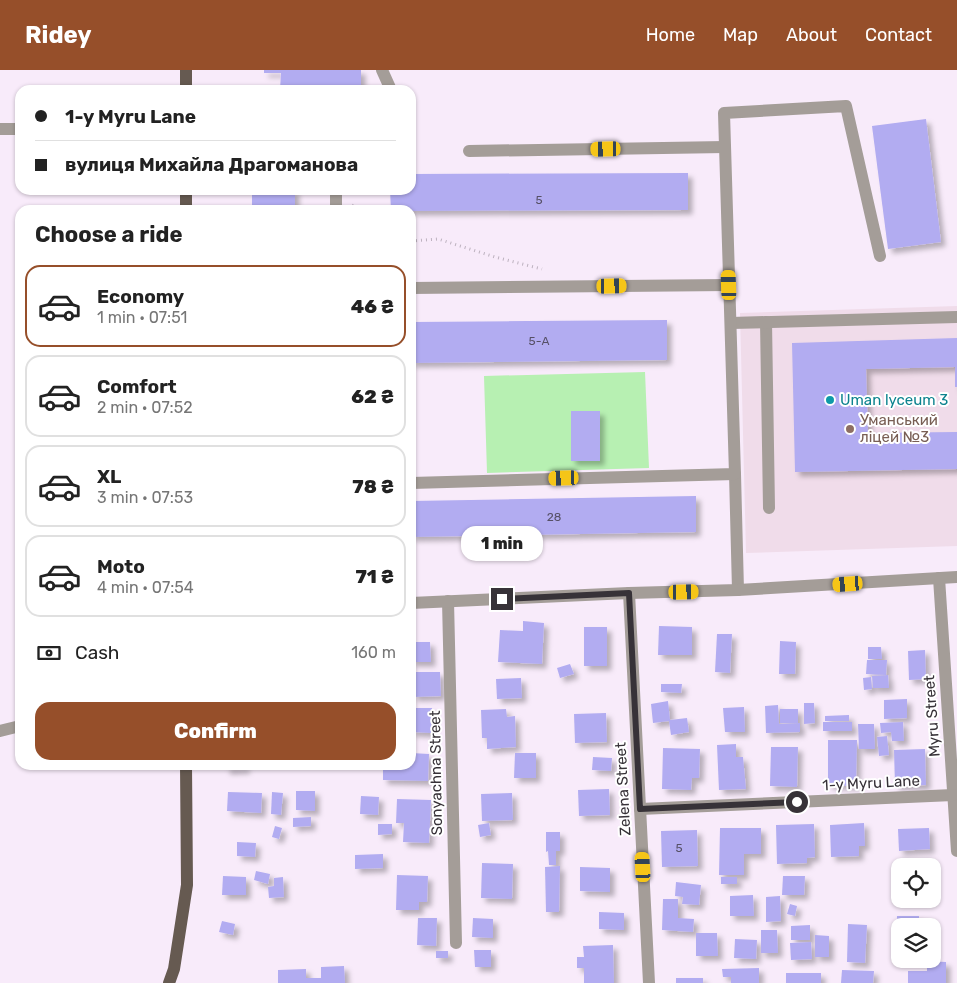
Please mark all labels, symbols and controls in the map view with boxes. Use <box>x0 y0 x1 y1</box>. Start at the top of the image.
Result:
text: Ridey <box>25 21 92 49</box>
text: Home <box>646 24 695 46</box>
text: Map <box>723 24 758 46</box>
text: About <box>786 24 837 46</box>
text: Contact <box>865 24 932 46</box>
text: 1-y Myru Lane <box>65 105 196 128</box>
car <box>590 141 621 157</box>
text: вулиця Михайла Драгоманова <box>65 153 358 176</box>
house number: 5 <box>535 193 543 207</box>
text: Choose a ride <box>35 221 182 248</box>
car <box>720 270 737 300</box>
car <box>596 278 627 294</box>
icon: car <box>37 284 82 329</box>
text: Economy <box>97 285 184 308</box>
text: 46 ₴ <box>351 295 394 318</box>
text: 1 min · 07:51 <box>97 308 187 327</box>
house number: 5-А <box>529 334 549 348</box>
icon: car <box>37 374 82 419</box>
text: Comfort <box>97 375 177 398</box>
text: 62 ₴ <box>351 385 394 408</box>
place label: Uman lyceum 3 <box>840 391 948 409</box>
marker: Uman lyceum 3 <box>824 394 836 406</box>
text: 2 min · 07:52 <box>97 398 193 417</box>
place label: Уманський ліцей №3 <box>860 411 938 446</box>
marker: Уманський ліцей №3 <box>844 423 856 435</box>
icon: car <box>37 464 82 509</box>
text: XL <box>97 465 121 488</box>
car <box>548 470 579 486</box>
text: 78 ₴ <box>352 475 394 498</box>
text: 3 min · 07:53 <box>97 488 193 507</box>
house number: 28 <box>547 510 561 524</box>
callout: 1 min <box>461 526 543 562</box>
text: 1 min <box>481 534 523 553</box>
icon: car <box>37 554 82 599</box>
text: Moto <box>97 555 145 578</box>
text: 71 ₴ <box>355 565 394 588</box>
car <box>832 575 863 593</box>
text: 4 min · 07:54 <box>97 578 194 597</box>
car <box>668 584 699 600</box>
route end <box>491 588 513 610</box>
icon: cash <box>35 639 63 667</box>
text: Cash <box>75 641 119 664</box>
text: 160 m <box>351 643 396 662</box>
street label: Myru Street <box>920 674 944 758</box>
button: Confirm <box>35 702 396 760</box>
street label: Sonyachna Street <box>426 710 446 836</box>
street label: Zelena Street <box>612 742 634 836</box>
street label: 1-y Myru Lane <box>822 771 920 795</box>
route start <box>786 791 808 813</box>
house number: 5 <box>675 841 683 855</box>
car <box>634 852 651 882</box>
map controls <box>891 858 941 968</box>
button: locate <box>891 858 941 908</box>
button: layers <box>891 918 941 968</box>

